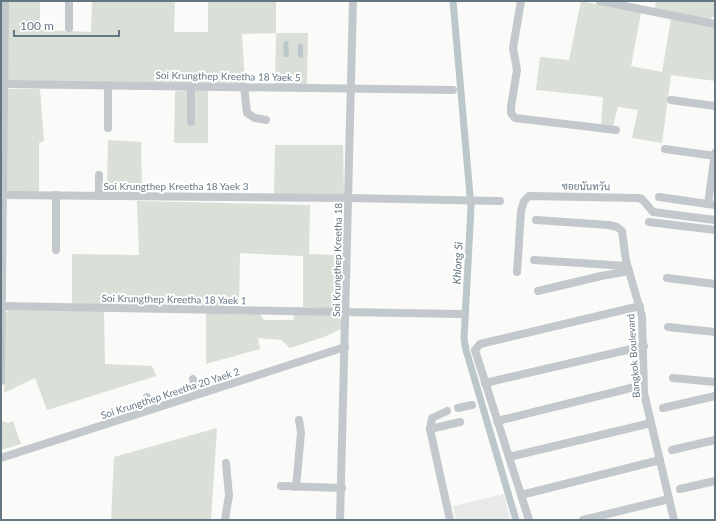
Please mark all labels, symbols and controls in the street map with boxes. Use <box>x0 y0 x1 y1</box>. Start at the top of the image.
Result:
scale bar <box>14 12 119 38</box>
text: 100 m <box>20 18 54 33</box>
street label: Soi Krungthep Kreetha 18 Yaek 5 <box>155 69 301 83</box>
street label: Soi Krungthep Kreetha 18 Yaek 3 <box>103 180 249 192</box>
street label: ซอยนันทวัน <box>562 180 610 192</box>
street label: Soi Krungthep Kreetha 18 <box>330 203 344 317</box>
water label: Khlong Si <box>449 241 465 285</box>
street label: Soi Krungthep Kreetha 18 Yaek 1 <box>101 292 247 306</box>
street label: Bangkok Boulevard <box>624 313 642 399</box>
street label: Soi Krungthep Kreetha 20 Yaek 2 <box>99 365 241 421</box>

